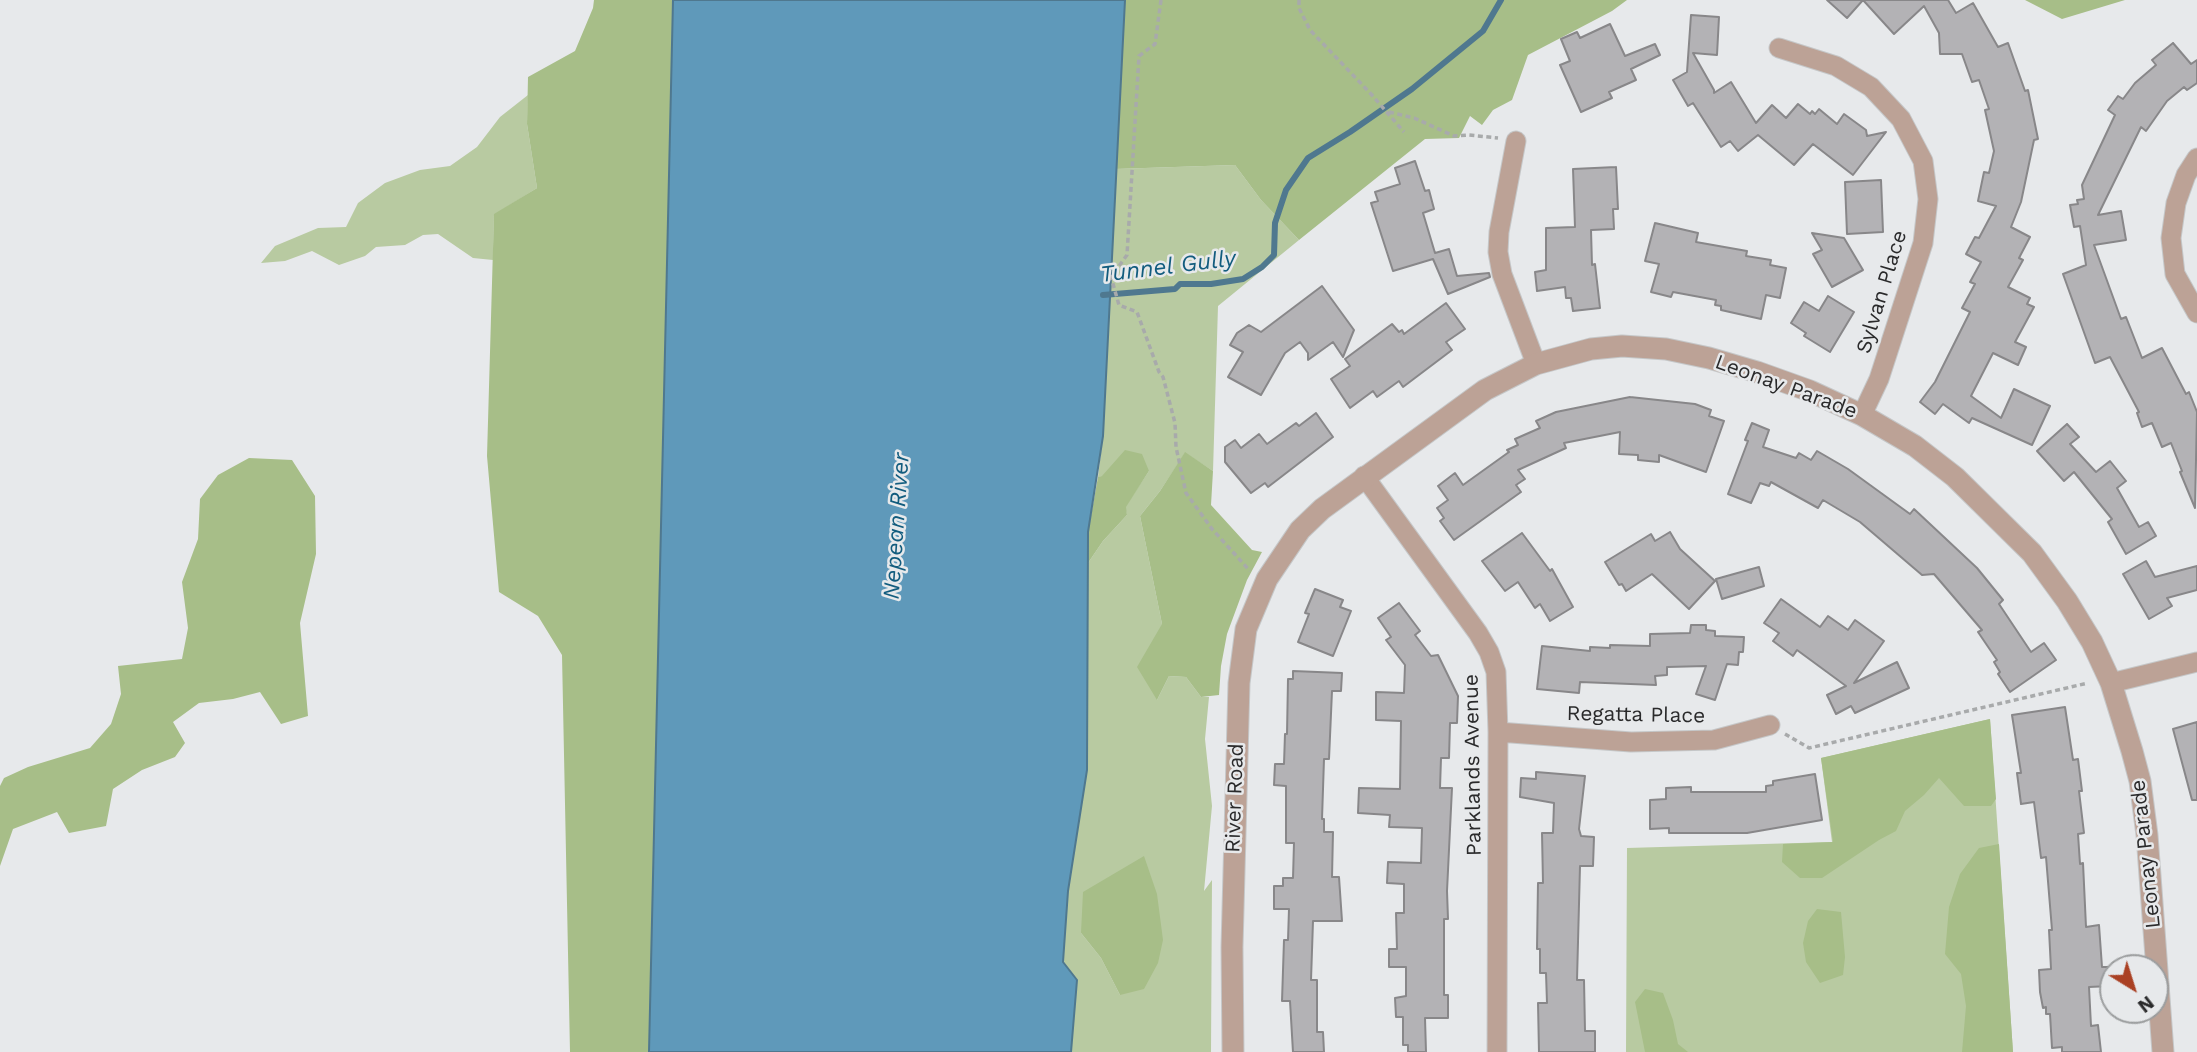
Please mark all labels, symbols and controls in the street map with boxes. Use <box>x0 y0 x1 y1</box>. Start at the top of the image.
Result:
street label: Sylvan Place <box>1851 227 1913 357</box>
water label: Tunnel Gully <box>1099 245 1237 289</box>
street label: Leonay Parade <box>1712 350 1860 424</box>
water label: Nepean River <box>878 452 916 600</box>
street label: Parklands Avenue <box>1459 674 1487 856</box>
street label: Regatta Place <box>1566 701 1706 729</box>
street label: River Road <box>1220 743 1250 853</box>
street label: Leonay Parade <box>2126 778 2166 930</box>
north arrow <box>2099 954 2169 1024</box>
text: N <box>2133 991 2159 1018</box>

